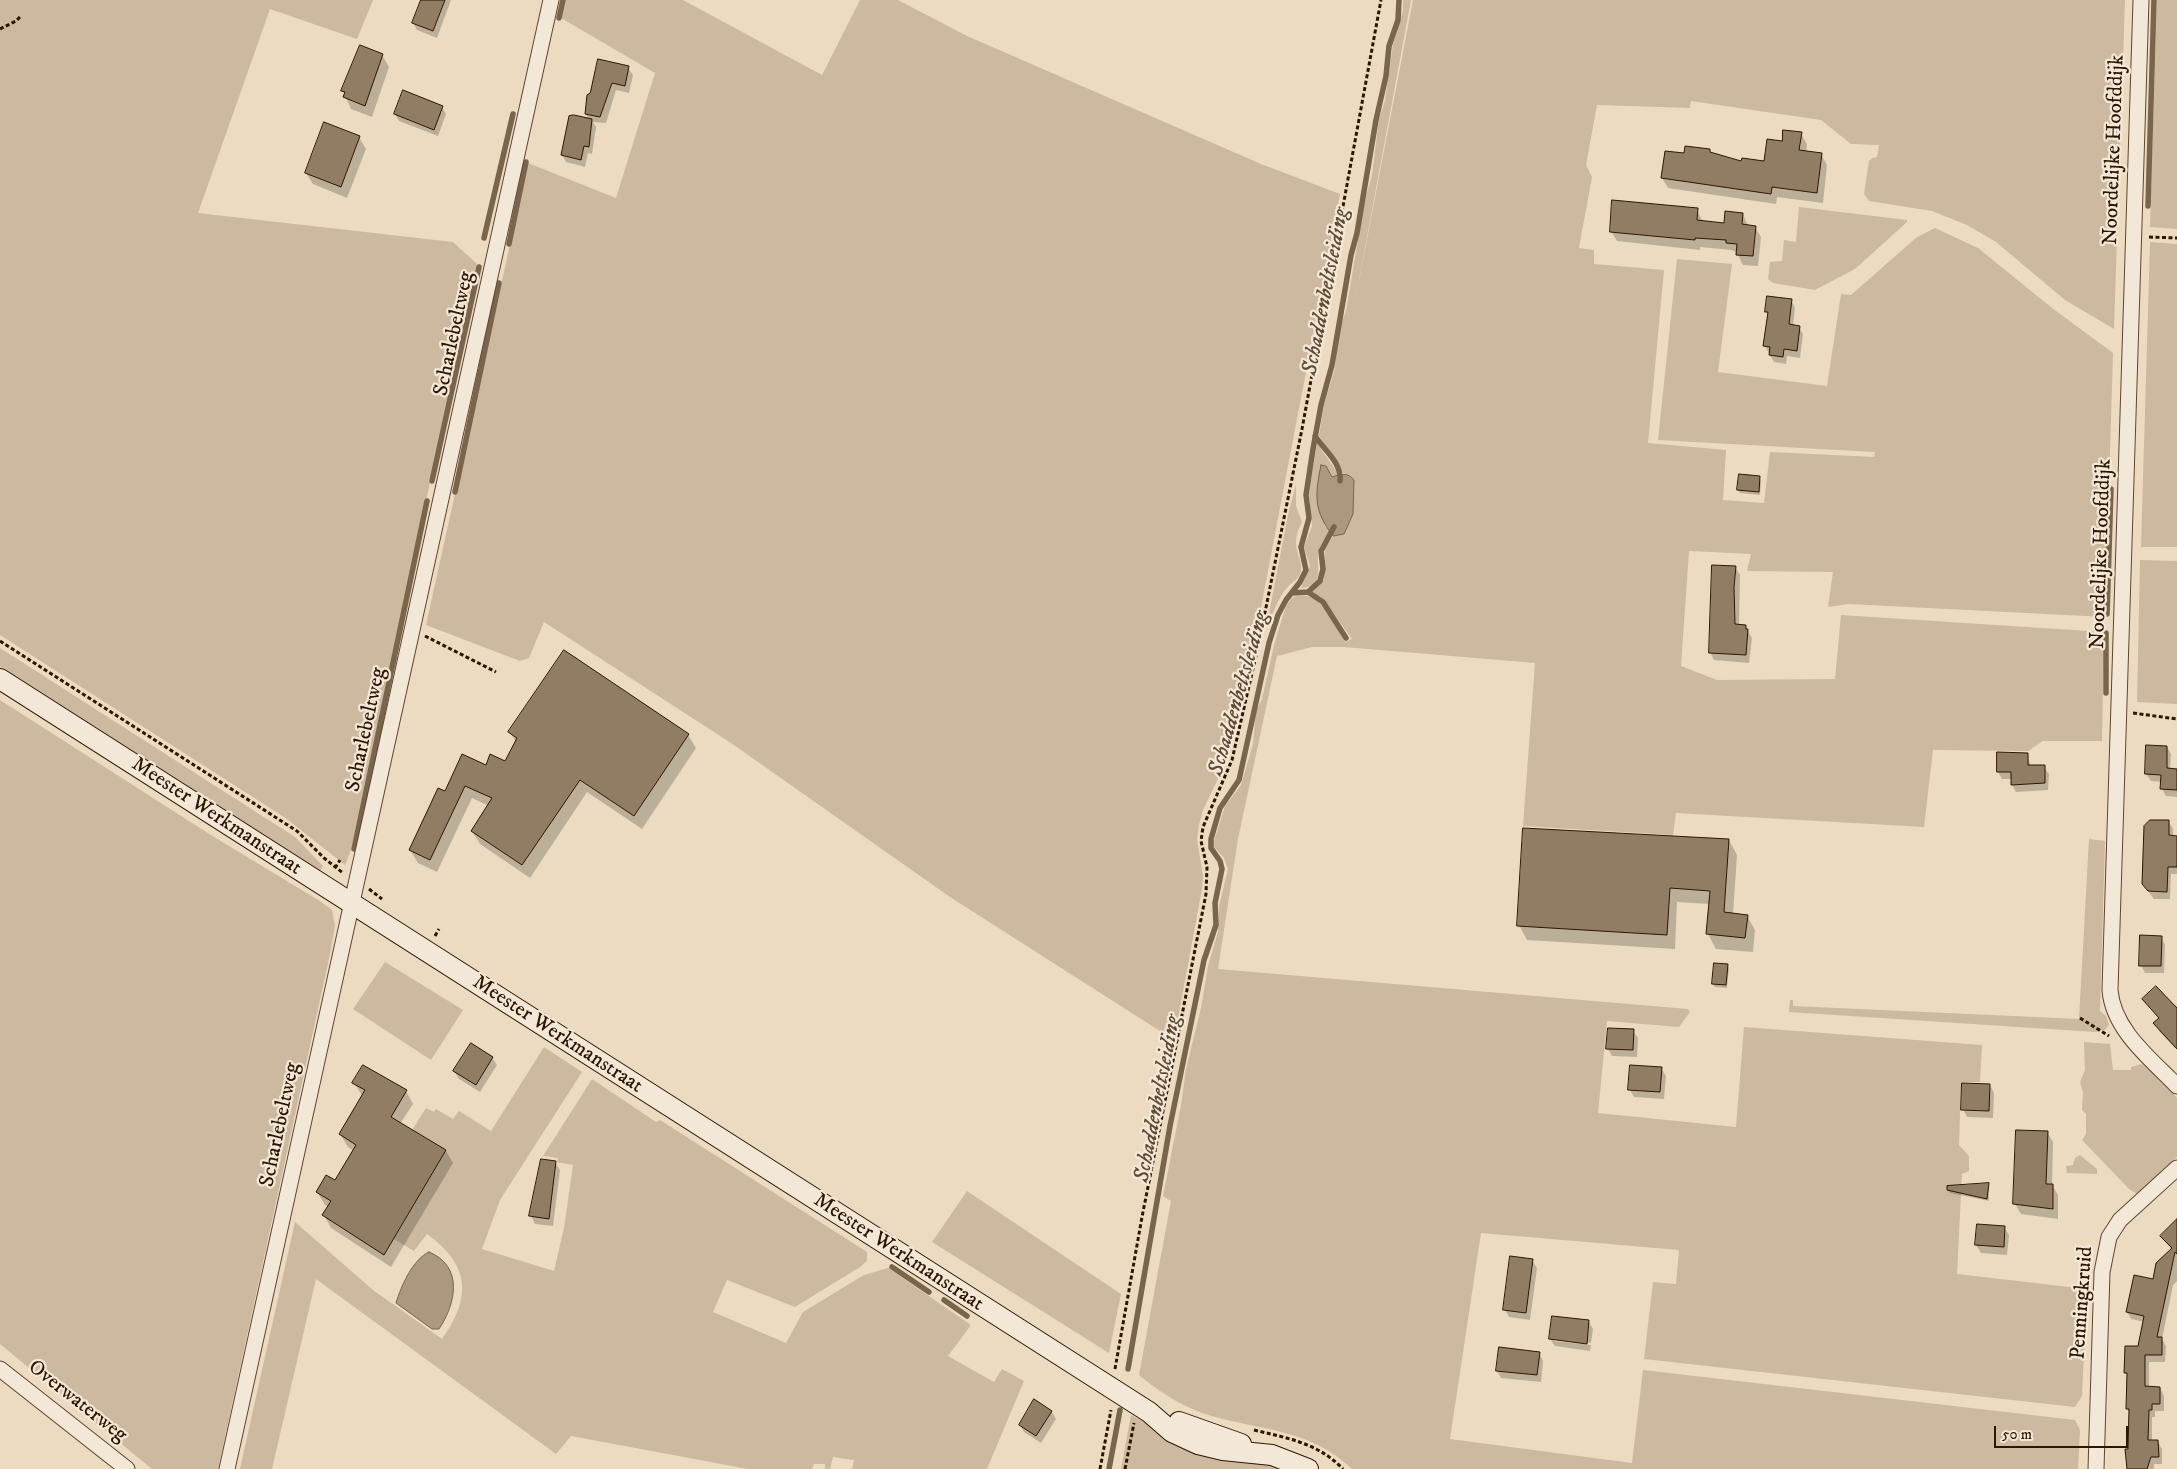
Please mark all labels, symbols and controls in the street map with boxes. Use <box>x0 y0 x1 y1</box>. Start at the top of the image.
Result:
street label: Noordelijke Hoofddijk <box>2099 54 2131 246</box>
water label: Schaddenbeltsleiding <box>1298 206 1356 378</box>
street label: Scharlebeltweg <box>430 270 480 398</box>
street label: Noordelijke Hoofddijk <box>2086 458 2118 650</box>
water label: Schaddenbeltsleiding <box>1204 609 1276 779</box>
street label: Scharlebeltweg <box>342 666 392 794</box>
street label: Meester Werkmanstraat <box>126 753 306 881</box>
street label: Meester Werkmanstraat <box>467 971 647 1099</box>
water label: Schaddenbeltsleiding <box>1130 1013 1188 1185</box>
street label: Scharlebeltweg <box>256 1061 306 1189</box>
street label: Meester Werkmanstraat <box>808 1189 988 1317</box>
street label: Penningkruid <box>2066 1246 2100 1360</box>
street label: Overwaterweg <box>22 1355 132 1449</box>
scale bar <box>1997 1416 2131 1448</box>
text: 50 m <box>2002 1425 2032 1444</box>

